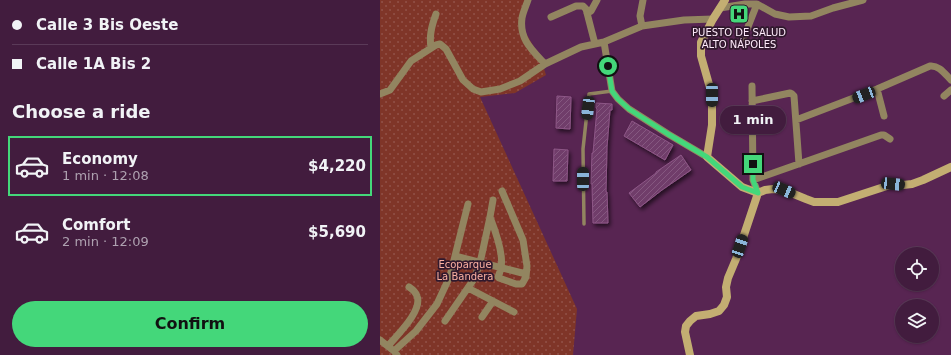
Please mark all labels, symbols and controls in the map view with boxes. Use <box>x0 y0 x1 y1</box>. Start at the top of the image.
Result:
hospital icon: PUESTO DE SALUD ALTO NÁPOLES <box>728 3 750 25</box>
text: Calle 3 Bis Oeste <box>36 16 178 34</box>
place label: PUESTO DE SALUD ALTO NÁPOLES <box>692 27 786 50</box>
text: Calle 1A Bis 2 <box>36 55 151 73</box>
route start <box>599 57 617 75</box>
car <box>706 83 718 107</box>
car <box>851 85 877 105</box>
car <box>581 95 595 121</box>
text: Choose a ride <box>12 101 151 122</box>
callout: 1 min <box>720 106 786 134</box>
text: 1 min <box>733 112 773 127</box>
icon: car <box>14 148 50 184</box>
text: Economy <box>62 150 138 168</box>
route end <box>744 155 762 173</box>
text: $4,220 <box>308 157 366 175</box>
car <box>577 167 589 191</box>
text: 1 min · 12:08 <box>62 168 149 183</box>
car <box>880 177 906 191</box>
car <box>771 180 797 200</box>
icon: car <box>14 214 50 250</box>
text: Comfort <box>62 216 130 234</box>
text: $5,690 <box>308 223 366 241</box>
car <box>731 233 749 259</box>
text: 2 min · 12:09 <box>62 234 149 249</box>
map controls <box>895 247 939 343</box>
button: locate <box>895 247 939 291</box>
park label: Ecoparque La Bandera <box>437 259 493 282</box>
button: layers <box>895 299 939 343</box>
button: Confirm <box>12 301 368 347</box>

